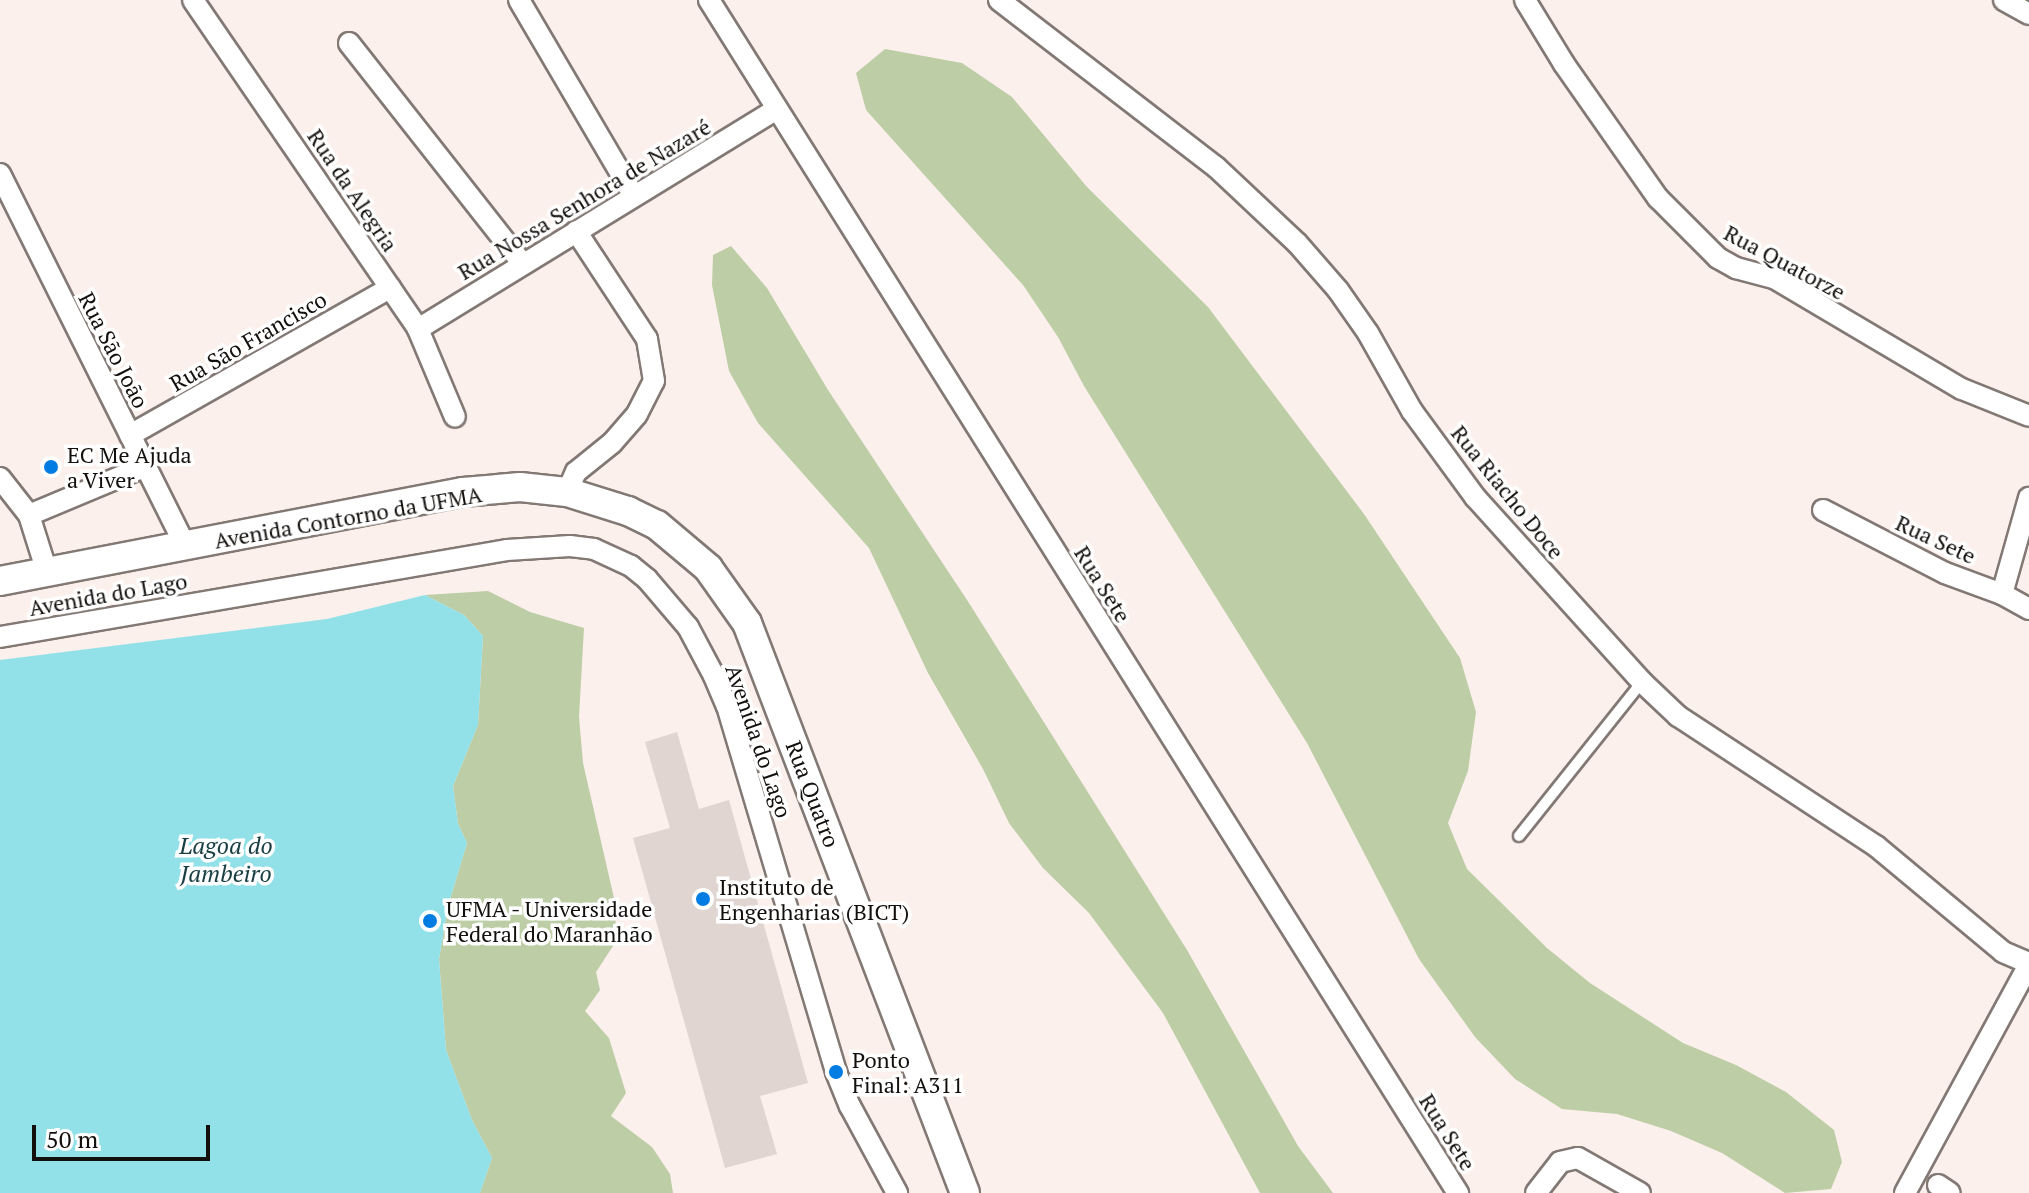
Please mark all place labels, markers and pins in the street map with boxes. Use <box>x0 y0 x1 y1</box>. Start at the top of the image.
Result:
place label: EC Me Ajuda a Viver <box>67 441 192 492</box>
marker: EC Me Ajuda a Viver <box>42 458 60 476</box>
place label: Instituto de Engenharias (BICT) <box>719 873 909 924</box>
marker: Instituto de Engenharias (BICT) <box>694 890 712 908</box>
place label: UFMA - Universidade Federal do Maranhão <box>446 895 654 946</box>
marker: UFMA - Universidade Federal do Maranhão <box>421 912 439 930</box>
place label: Ponto Final: A311 <box>852 1046 964 1098</box>
marker: Ponto Final: A311 <box>827 1063 845 1081</box>

